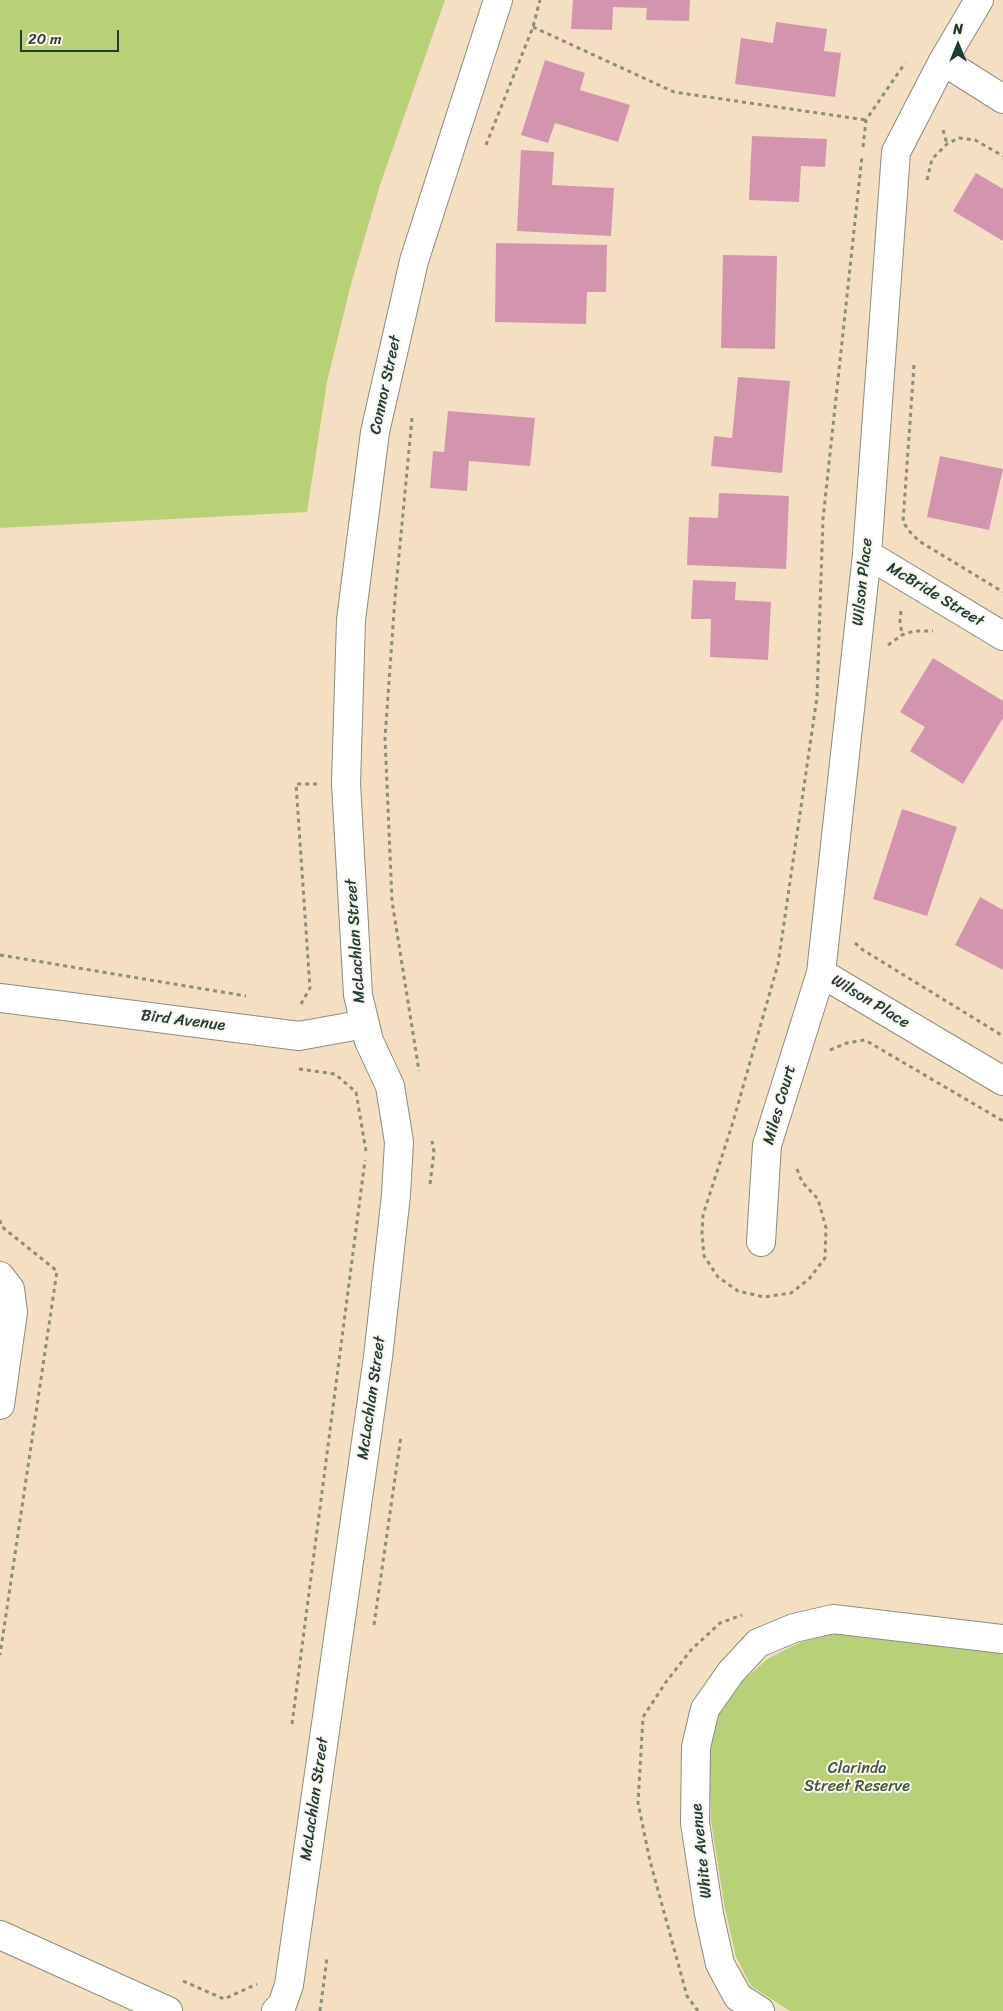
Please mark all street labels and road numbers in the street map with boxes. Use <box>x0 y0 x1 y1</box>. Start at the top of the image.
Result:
street label: Connor Street <box>366 334 406 436</box>
street label: Wilson Place <box>849 537 877 627</box>
street label: McBride Street <box>883 559 987 631</box>
street label: McLachlan Street <box>342 878 370 1004</box>
street label: Wilson Place <box>827 971 913 1033</box>
street label: Bird Avenue <box>140 1006 226 1036</box>
street label: Miles Court <box>759 1063 801 1147</box>
street label: McLachlan Street <box>354 1335 390 1461</box>
street label: McLachlan Street <box>297 1736 333 1862</box>
street label: White Avenue <box>687 1802 717 1900</box>

